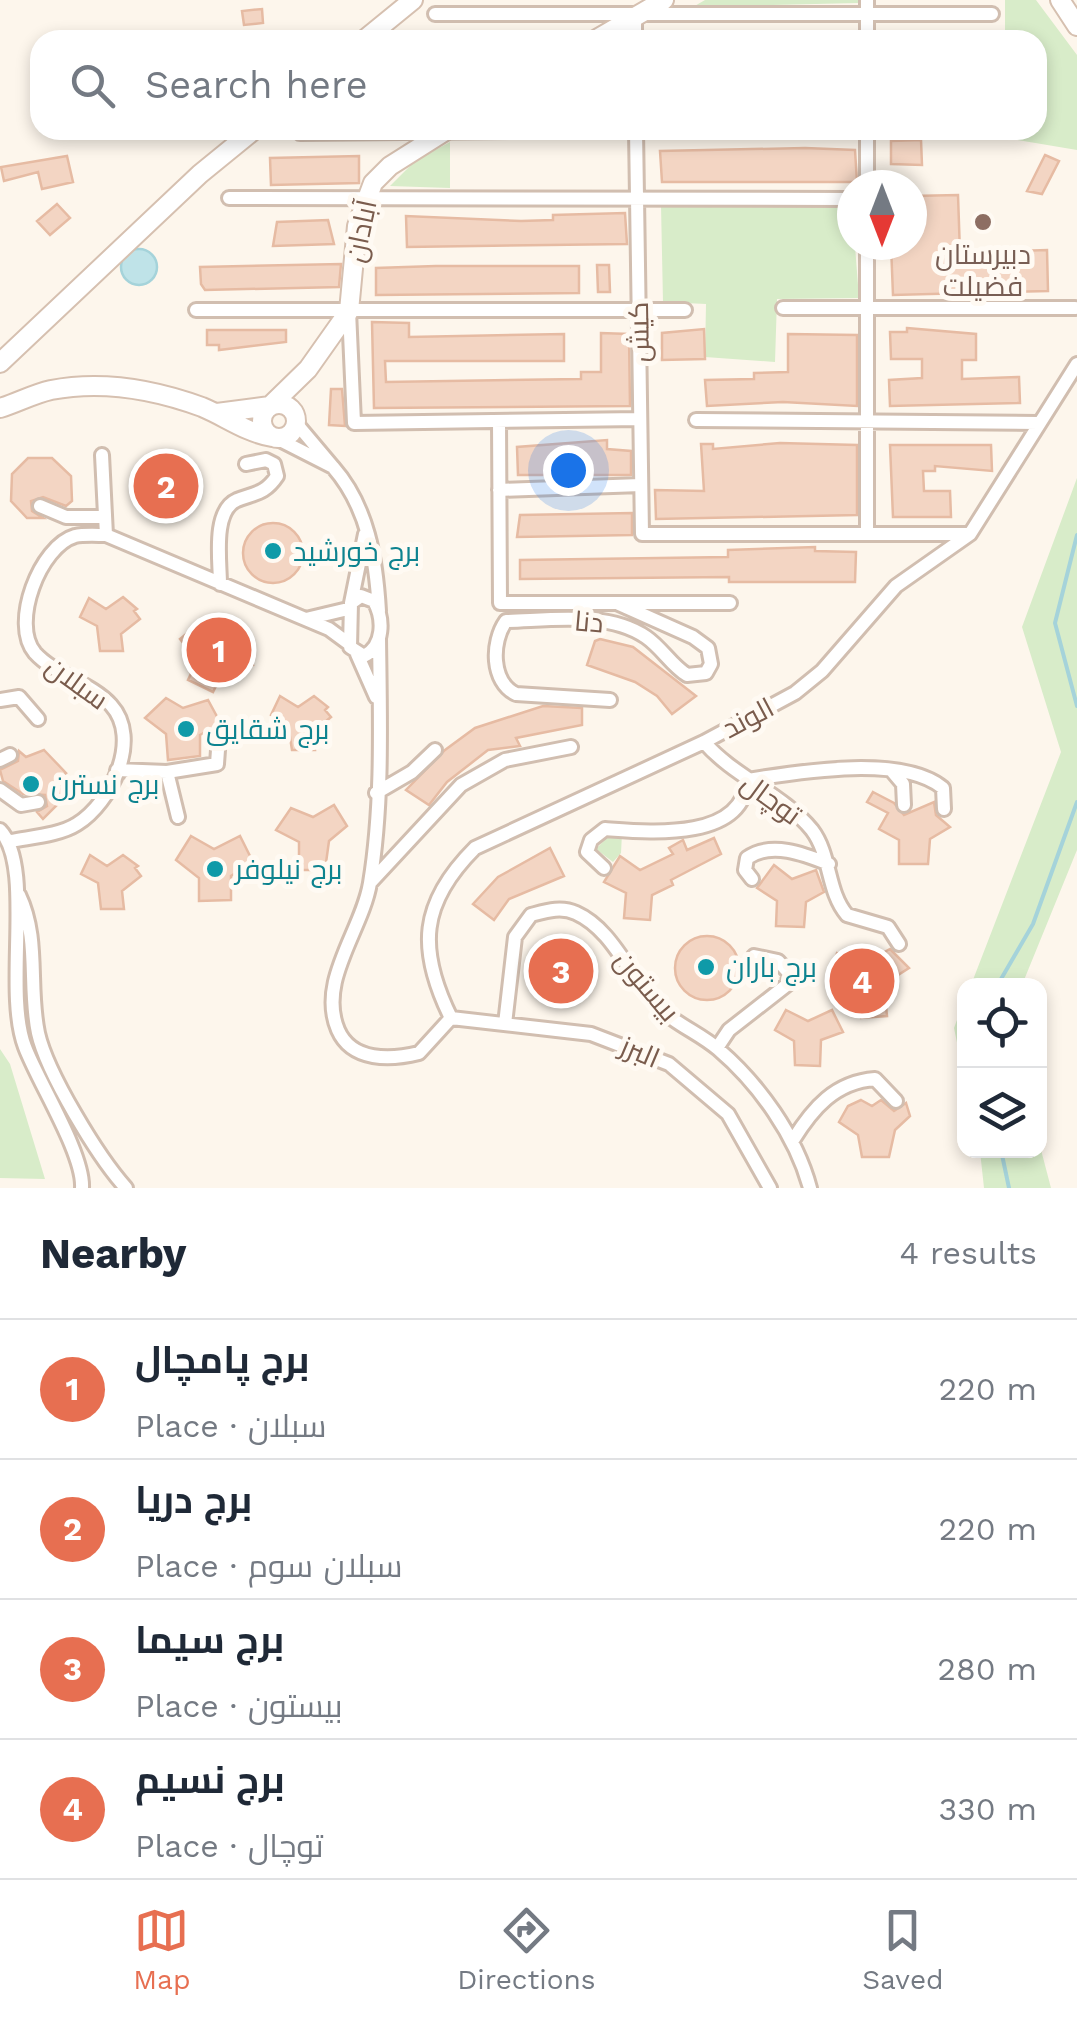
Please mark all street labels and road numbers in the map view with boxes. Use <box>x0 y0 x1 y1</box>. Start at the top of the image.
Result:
street label: آبادان <box>338 196 384 265</box>
street label: کیش <box>622 301 656 363</box>
street label: دنا <box>573 604 605 640</box>
street label: سبلان <box>39 649 115 717</box>
street label: الوند <box>716 691 780 745</box>
street label: توچال <box>733 766 808 834</box>
street label: بیستون <box>608 944 686 1028</box>
street label: البرز <box>614 1028 665 1075</box>

